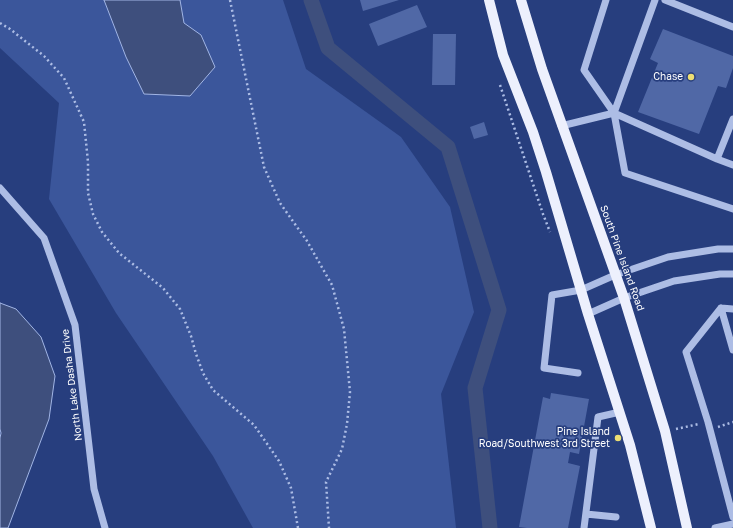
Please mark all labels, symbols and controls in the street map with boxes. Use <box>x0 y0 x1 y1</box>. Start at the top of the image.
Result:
place label: Chase <box>653 71 683 83</box>
marker: Chase <box>686 72 696 82</box>
street label: South Pine Island Road <box>597 204 647 312</box>
street label: North Lake Dasha Drive <box>59 328 85 442</box>
place label: Pine Island Road/Southwest 3rd Street <box>479 426 610 450</box>
marker: Pine Island Road/Southwest 3rd Street <box>613 433 623 443</box>

